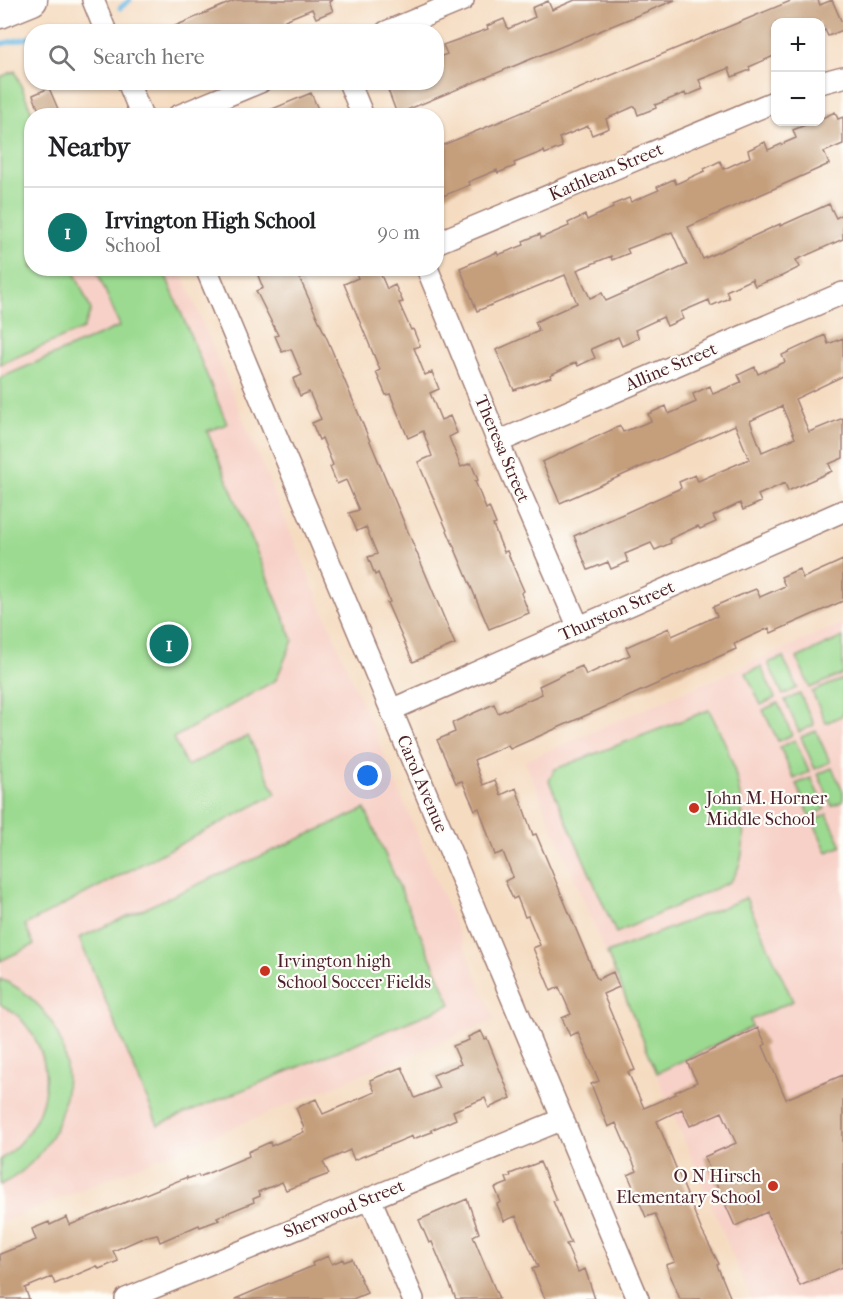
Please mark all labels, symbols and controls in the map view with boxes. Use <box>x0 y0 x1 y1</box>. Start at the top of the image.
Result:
map controls <box>771 18 825 126</box>
button: + <box>771 18 825 72</box>
search box <box>24 24 444 90</box>
icon: search <box>45 41 78 74</box>
text: Search here <box>93 44 205 70</box>
button: − <box>771 72 825 126</box>
text: Nearby <box>48 132 130 163</box>
street label: Kathlean Street <box>546 138 667 206</box>
text: Irvington High School <box>105 208 316 234</box>
text: 1 <box>64 221 71 244</box>
text: 90 m <box>378 221 420 244</box>
text: School <box>105 234 161 257</box>
street label: Alline Street <box>621 338 721 396</box>
street label: Theresa Street <box>470 392 534 506</box>
street label: Thurston Street <box>556 576 678 646</box>
pin: 1 <box>150 622 188 666</box>
street label: Carol Avenue <box>392 732 452 836</box>
your location <box>353 761 382 790</box>
place label: John M. Horner Middle School <box>704 788 828 830</box>
marker: John M. Horner Middle School <box>687 801 701 815</box>
place label: Irvington high School Soccer Fields <box>277 951 431 993</box>
marker: Irvington high School Soccer Fields <box>258 964 272 978</box>
place label: O N Hirsch Elementary School <box>616 1166 761 1208</box>
street label: Sherwood Street <box>281 1175 408 1243</box>
marker: O N Hirsch Elementary School <box>766 1179 780 1193</box>

